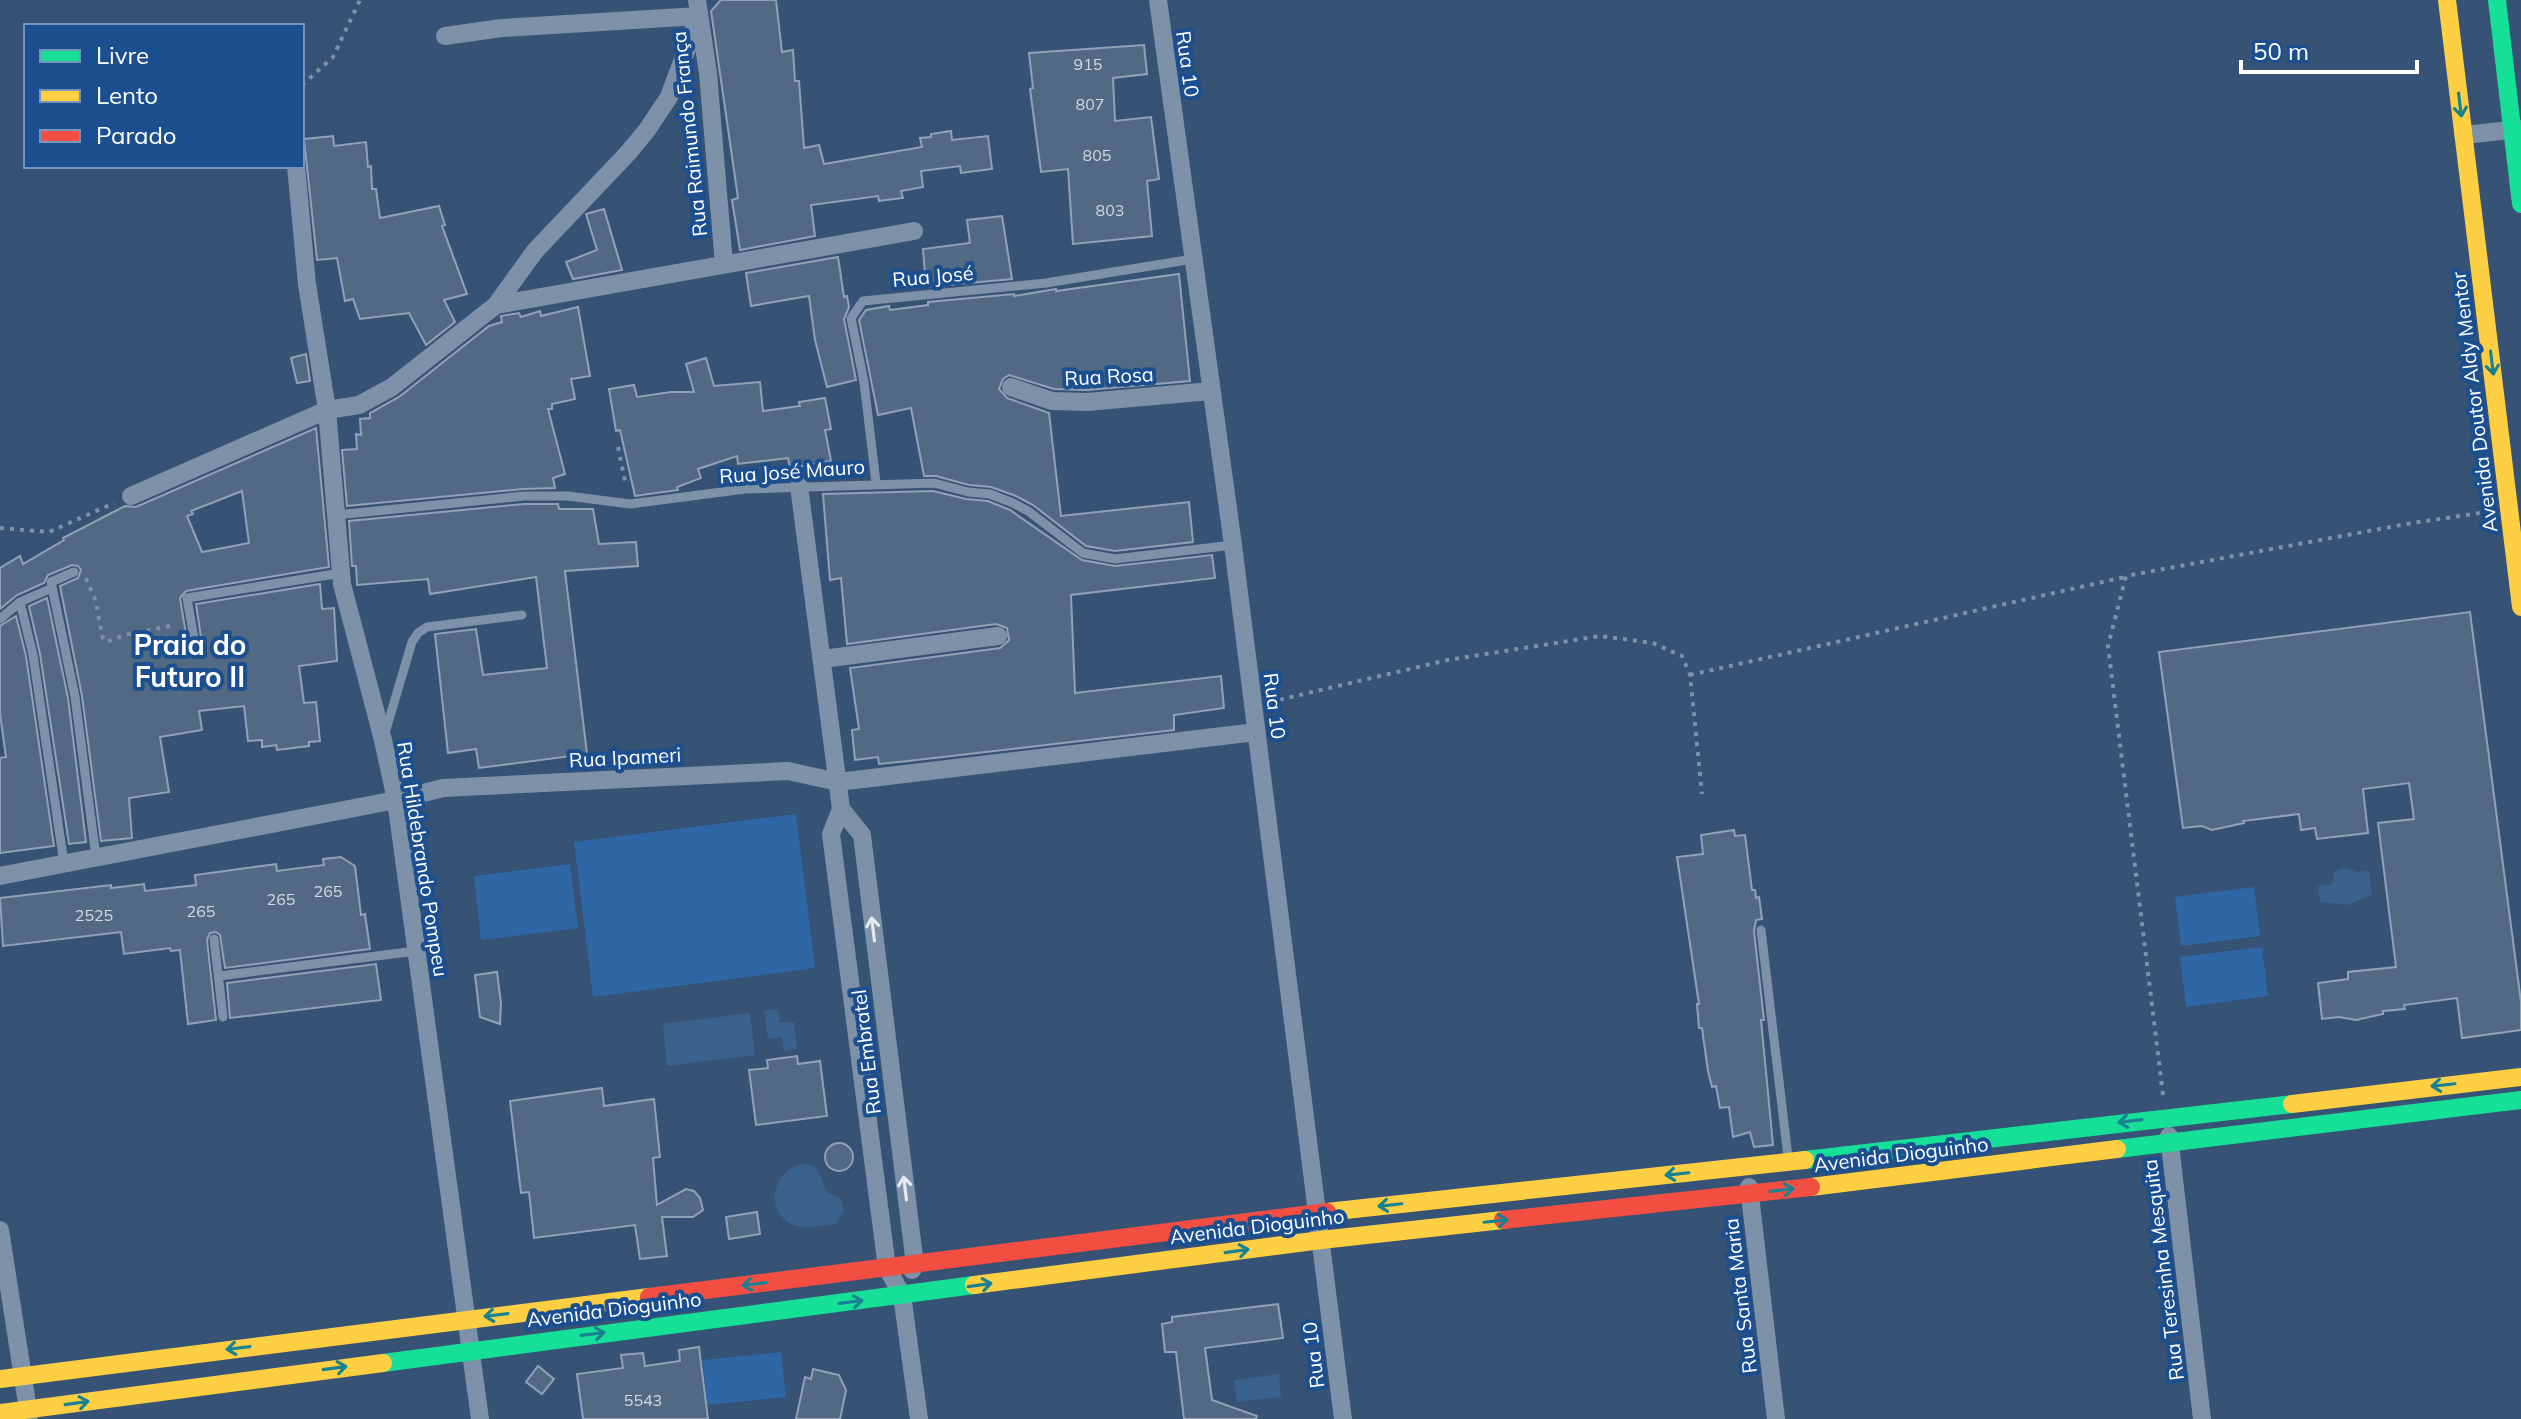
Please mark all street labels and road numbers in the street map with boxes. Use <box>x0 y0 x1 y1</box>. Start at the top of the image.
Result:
street label: Rua 10 <box>1171 29 1205 99</box>
street label: Rua Raimundo França <box>666 30 712 238</box>
street label: Rua José <box>891 260 975 292</box>
street label: Avenida Doutor Aldy Mentor <box>2446 269 2502 534</box>
street label: Rua Rosa <box>1064 361 1154 391</box>
street label: Rua José Mauro <box>718 453 866 489</box>
street label: Rua 10 <box>1259 671 1291 741</box>
street label: Rua Hildebrando Pompeu <box>392 740 454 978</box>
street label: Rua Ipameri <box>568 742 682 772</box>
street label: Rua Embratel <box>846 988 886 1116</box>
street label: Avenida Dioguinho <box>1812 1131 1990 1177</box>
street label: Rua Teresinha Mesquita <box>2137 1158 2189 1382</box>
street label: Avenida Dioguinho <box>1168 1203 1346 1249</box>
street label: Rua Santa Maria <box>1718 1217 1762 1375</box>
street label: Avenida Dioguinho <box>525 1286 703 1332</box>
street label: Rua 10 <box>1297 1320 1329 1390</box>

